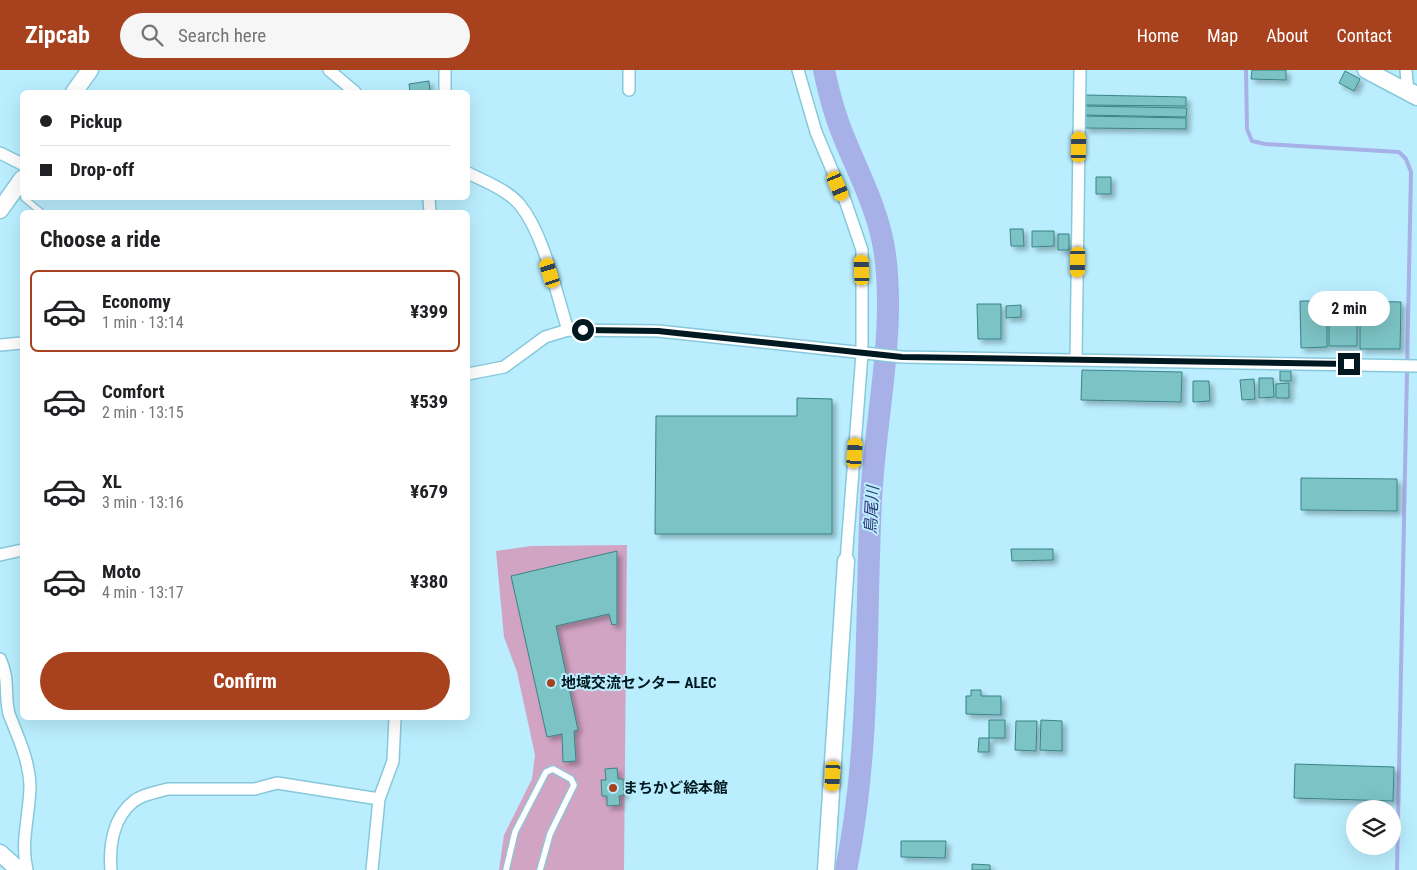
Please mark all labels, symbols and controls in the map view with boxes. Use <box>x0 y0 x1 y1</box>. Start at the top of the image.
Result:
search box <box>120 13 470 58</box>
text: Zipcab <box>25 21 90 49</box>
icon: search <box>138 21 166 49</box>
text: Search here <box>178 24 266 47</box>
text: Home <box>1137 25 1179 46</box>
text: Map <box>1207 25 1238 46</box>
text: About <box>1266 25 1308 46</box>
text: Contact <box>1336 25 1392 46</box>
text: Pickup <box>70 110 122 133</box>
car <box>1071 132 1086 162</box>
text: Drop-off <box>70 158 134 181</box>
car <box>825 169 850 203</box>
text: Choose a ride <box>40 227 161 252</box>
car <box>1070 247 1085 277</box>
car <box>853 255 870 285</box>
car <box>538 256 561 290</box>
icon: car <box>42 289 87 334</box>
text: Economy <box>102 290 171 313</box>
callout: 2 min <box>1308 292 1390 326</box>
text: 2 min <box>1331 299 1367 318</box>
text: ¥399 <box>410 300 448 323</box>
text: 1 min · 13:14 <box>102 313 184 332</box>
route start <box>572 319 594 341</box>
route end <box>1338 353 1360 375</box>
icon: car <box>42 379 87 424</box>
text: Comfort <box>102 380 165 403</box>
text: ¥539 <box>410 390 448 413</box>
text: 2 min · 13:15 <box>102 403 184 422</box>
car <box>846 438 863 468</box>
icon: car <box>42 469 87 514</box>
text: XL <box>102 470 122 493</box>
text: ¥679 <box>410 480 448 503</box>
water label: 鳥尾川 <box>861 484 882 534</box>
text: 3 min · 13:16 <box>102 493 184 512</box>
icon: car <box>42 559 87 604</box>
text: Moto <box>102 560 141 583</box>
text: ¥380 <box>410 570 448 593</box>
text: 4 min · 13:17 <box>102 583 184 602</box>
button: Confirm <box>40 652 450 710</box>
place label: 地域交流センター ALEC <box>561 674 717 692</box>
marker: 地域交流センター ALEC <box>545 677 557 689</box>
car <box>824 761 841 791</box>
place label: まちかど絵本館 <box>623 779 728 797</box>
marker: まちかど絵本館 <box>607 782 619 794</box>
map controls <box>1346 800 1401 855</box>
button: layers <box>1346 800 1401 855</box>

